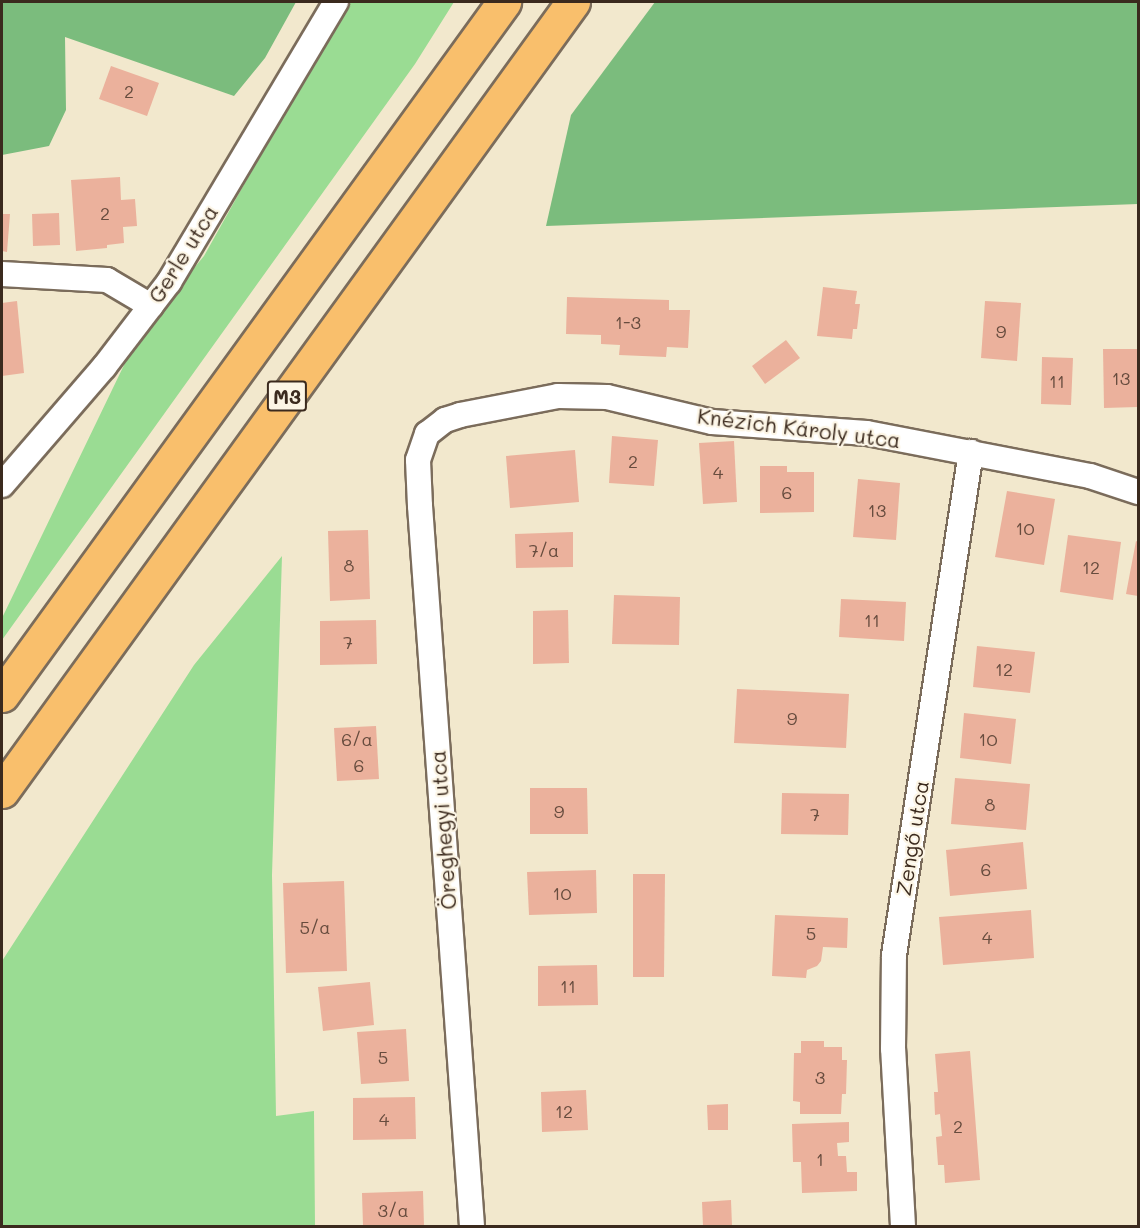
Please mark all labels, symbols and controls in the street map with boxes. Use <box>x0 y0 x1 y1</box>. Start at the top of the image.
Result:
house number: 2 <box>124 80 134 102</box>
street label: Gerle utca <box>143 201 223 307</box>
house number: 2 <box>100 202 110 224</box>
house number: 1-3 <box>615 311 641 333</box>
house number: 9 <box>996 320 1006 342</box>
house number: 13 <box>1112 367 1130 389</box>
house number: 11 <box>1049 370 1065 392</box>
road number: M3 <box>266 379 308 413</box>
street label: Knézich Károly utca <box>696 403 902 453</box>
house number: 2 <box>628 450 638 472</box>
house number: 4 <box>713 461 723 483</box>
house number: 6 <box>782 481 792 503</box>
house number: 13 <box>868 499 886 521</box>
house number: 10 <box>1015 517 1035 539</box>
house number: 7/a <box>529 539 559 561</box>
house number: 8 <box>344 554 354 576</box>
house number: 12 <box>1082 556 1100 578</box>
house number: 11 <box>864 609 880 631</box>
house number: 7 <box>343 631 353 653</box>
house number: 12 <box>995 658 1013 680</box>
house number: 9 <box>787 707 797 729</box>
house number: 6/a <box>341 728 373 750</box>
house number: 10 <box>978 728 998 750</box>
street label: Öreghegyi utca <box>425 749 461 911</box>
house number: 6 <box>354 754 364 776</box>
street label: Zengő utca <box>890 779 934 897</box>
house number: 8 <box>985 793 995 815</box>
house number: 9 <box>554 800 564 822</box>
house number: 7 <box>810 803 820 825</box>
house number: 6 <box>981 858 991 880</box>
house number: 10 <box>552 882 572 904</box>
house number: 5/a <box>299 916 331 938</box>
house number: 5 <box>806 922 816 944</box>
house number: 4 <box>982 926 992 948</box>
house number: 11 <box>560 975 576 997</box>
house number: 5 <box>378 1046 388 1068</box>
house number: 3 <box>815 1066 825 1088</box>
house number: 12 <box>555 1100 573 1122</box>
house number: 4 <box>379 1108 389 1130</box>
house number: 2 <box>953 1115 963 1137</box>
house number: 1 <box>816 1148 824 1170</box>
house number: 3/a <box>377 1199 409 1221</box>

